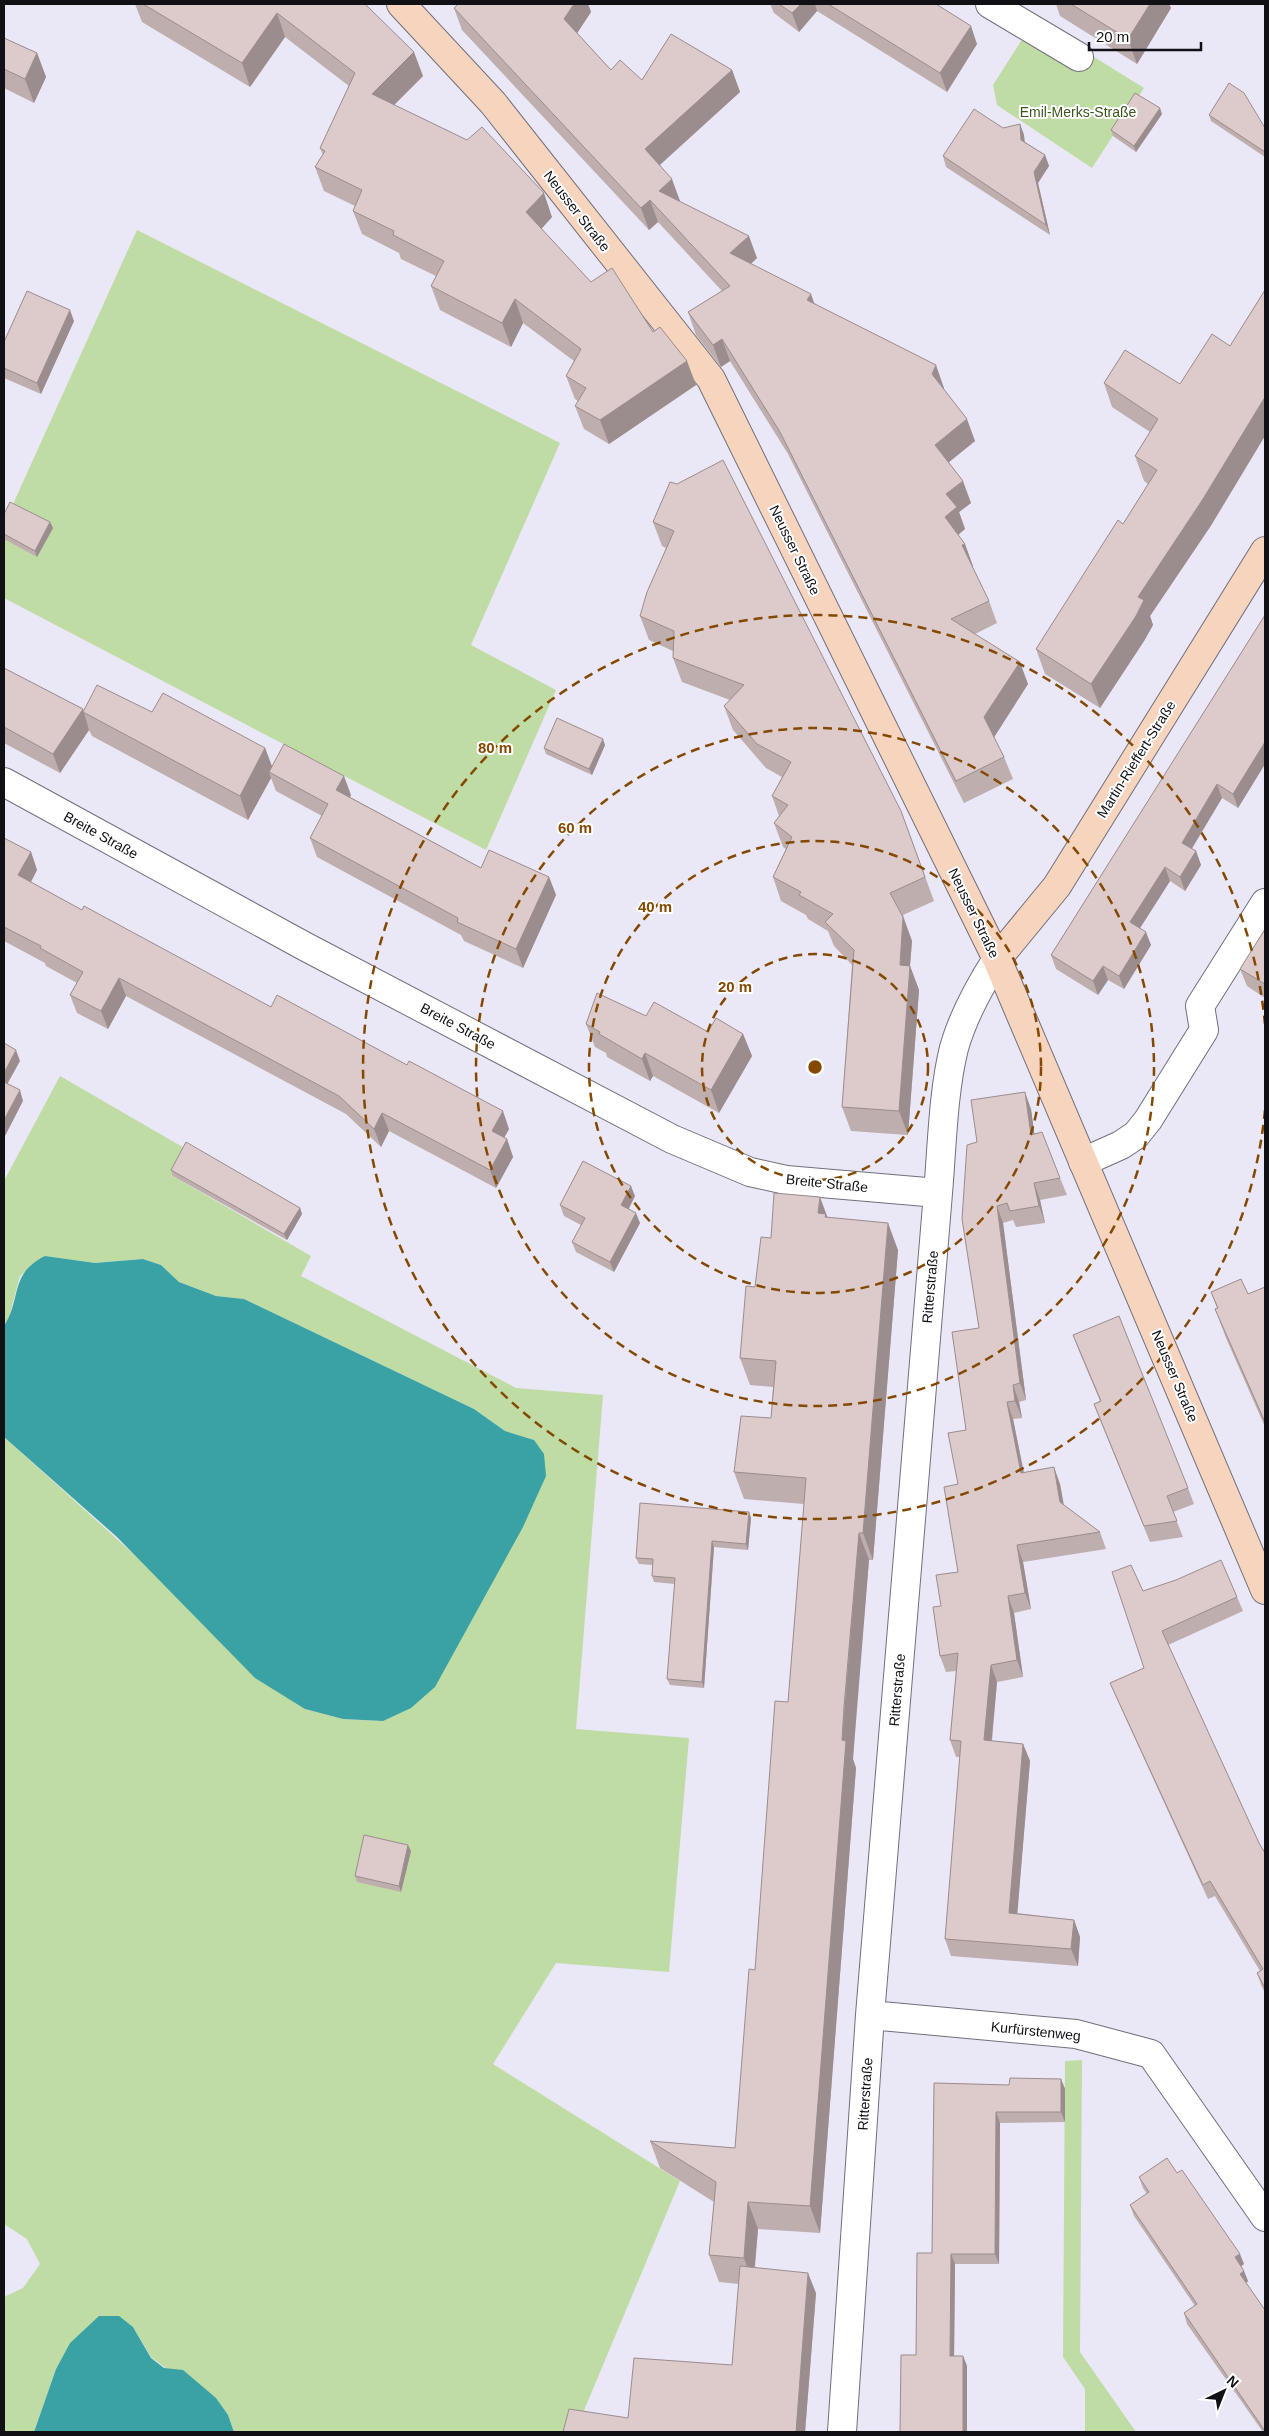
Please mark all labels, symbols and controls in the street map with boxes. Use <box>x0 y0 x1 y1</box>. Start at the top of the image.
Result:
scale bar <box>1089 20 1202 52</box>
text: 20 m <box>1096 28 1129 45</box>
park label: Emil-Merks-Straße <box>1020 104 1137 120</box>
street label: Neusser Straße <box>541 167 614 255</box>
street label: Neusser Straße <box>766 502 824 598</box>
street label: Martin-Rieffert-Straße <box>1093 697 1179 821</box>
text: 80 m <box>478 739 512 756</box>
street label: Breite Straße <box>61 808 141 862</box>
text: 60 m <box>558 819 592 836</box>
street label: Neusser Straße <box>945 865 1003 961</box>
text: 40 m <box>638 898 672 915</box>
text: 20 m <box>718 978 752 995</box>
street label: Breite Straße <box>418 1000 498 1053</box>
centre of rings <box>806 1058 824 1076</box>
street label: Breite Straße <box>785 1171 869 1195</box>
street label: Ritterstraße <box>919 1250 941 1324</box>
street label: Neusser Straße <box>1148 1328 1202 1424</box>
street label: Ritterstraße <box>886 1653 908 1727</box>
street label: Kurfürstenweg <box>990 2018 1082 2044</box>
street label: Ritterstraße <box>854 2057 876 2131</box>
north arrow <box>1199 2366 1249 2416</box>
text: N <box>1224 2372 1242 2391</box>

